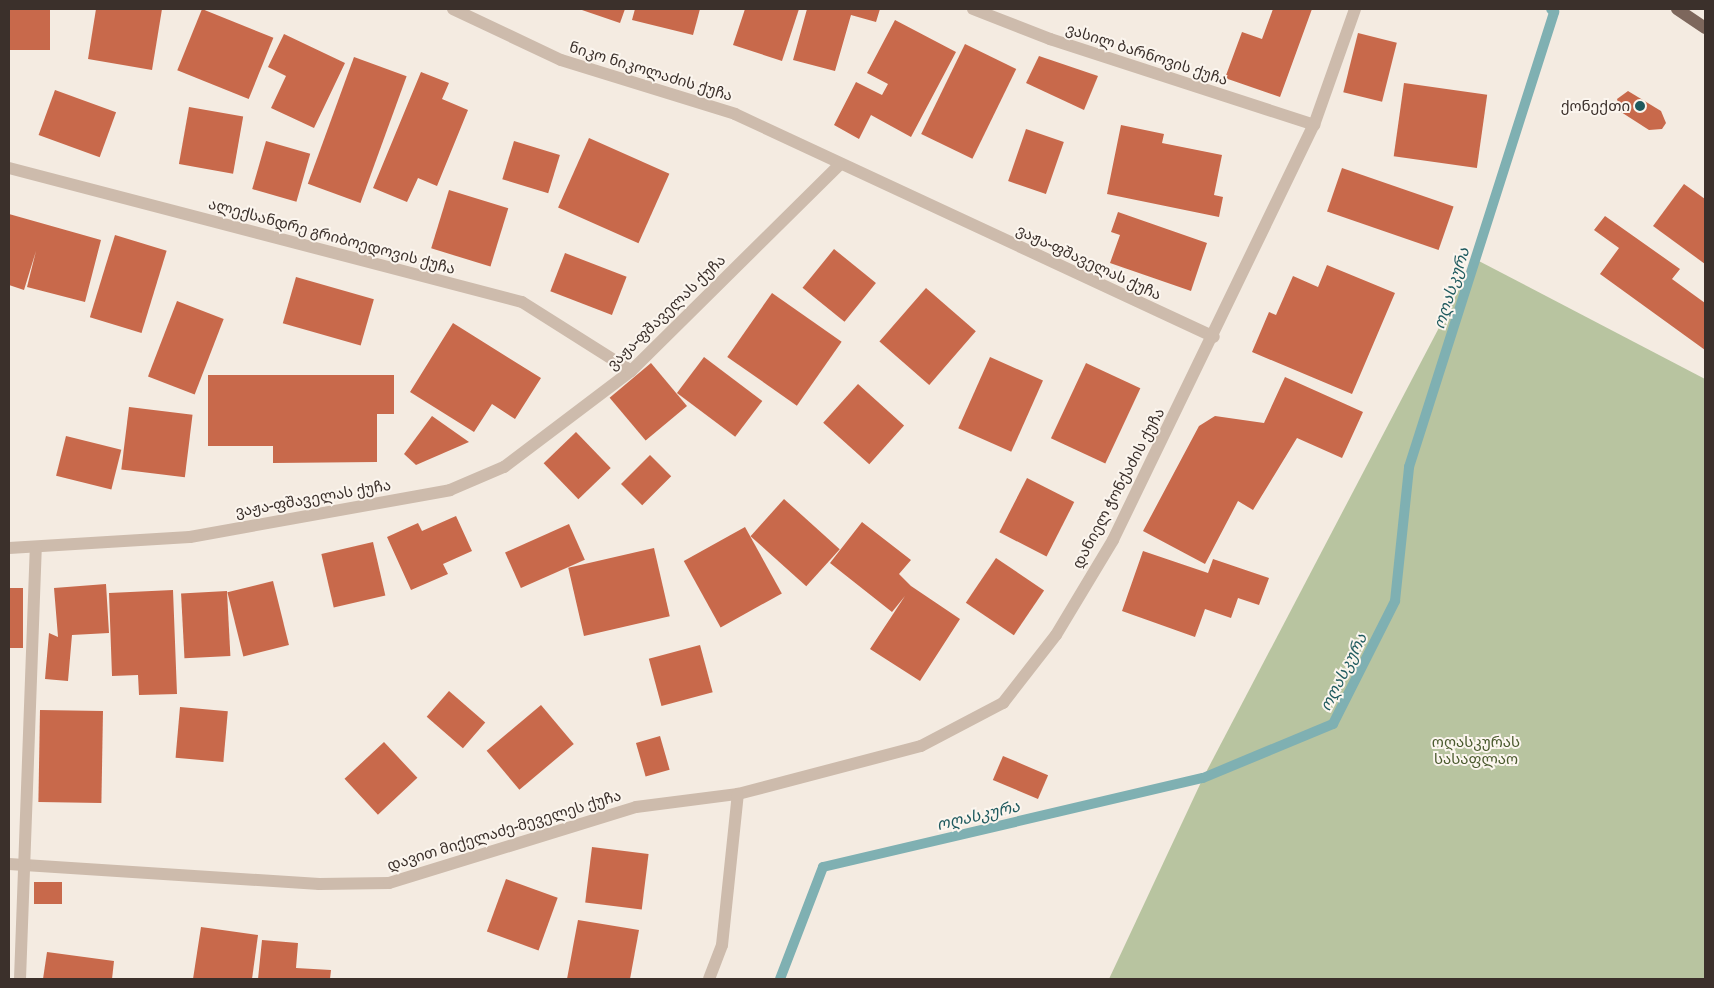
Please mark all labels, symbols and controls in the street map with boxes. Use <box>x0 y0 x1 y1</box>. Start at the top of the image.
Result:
street label: ვასილ ბარნოვის ქუჩა <box>1064 19 1230 89</box>
street label: ნიკო ნიკოლაძის ქუჩა <box>567 38 735 104</box>
place label: ქონექთი <box>1561 97 1630 115</box>
marker: ქონექთი <box>1634 100 1646 112</box>
street label: ალექსანდრე გრიბოედოვის ქუჩა <box>207 194 457 278</box>
street label: ვაჟა-ფშაველას ქუჩა <box>1014 220 1164 304</box>
water label: ოღასკურა <box>1429 245 1473 331</box>
street label: ვაჟა-ფშაველას ქუჩა <box>603 251 729 373</box>
street label: დანიელ ჭონქაძის ქუჩა <box>1068 405 1168 571</box>
street label: ვაჟა-ფშაველას ქუჩა <box>234 475 392 521</box>
water label: ოღასკურა <box>1315 630 1371 714</box>
park label: ოღასკურას სასაფლაო <box>1432 732 1520 767</box>
street label: დავით მიქელაძე-მეველეს ქუჩა <box>385 786 623 874</box>
water label: ოღასკურა <box>935 796 1021 834</box>

